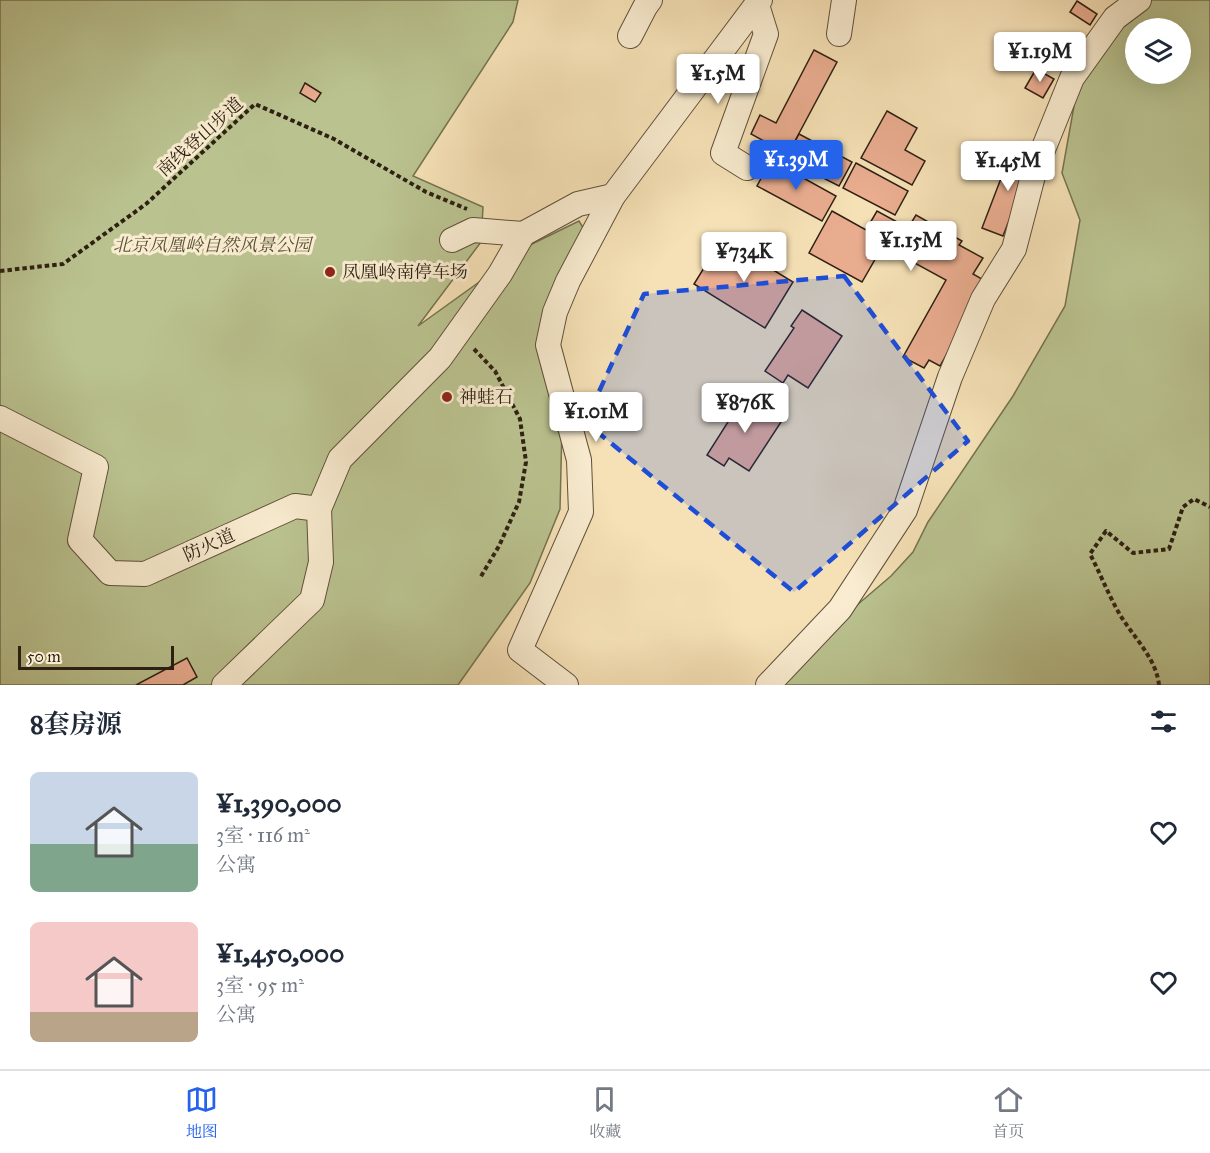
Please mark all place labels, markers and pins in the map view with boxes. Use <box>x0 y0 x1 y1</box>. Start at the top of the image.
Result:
pin: ¥1.19M <box>991 32 1089 83</box>
pin: ¥1.5M <box>676 54 760 105</box>
pin: ¥1.39M <box>747 140 845 191</box>
pin: ¥1.45M <box>959 141 1057 192</box>
pin: ¥1.15M <box>862 221 960 272</box>
pin: ¥734K <box>702 232 786 283</box>
place label: 凤凰岭南停车场 <box>342 261 468 283</box>
marker: 凤凰岭南停车场 <box>323 265 337 279</box>
pin: ¥876K <box>703 383 787 434</box>
place label: 神蛙石 <box>459 386 513 408</box>
marker: 神蛙石 <box>440 390 454 404</box>
pin: ¥1.01M <box>547 392 645 443</box>

